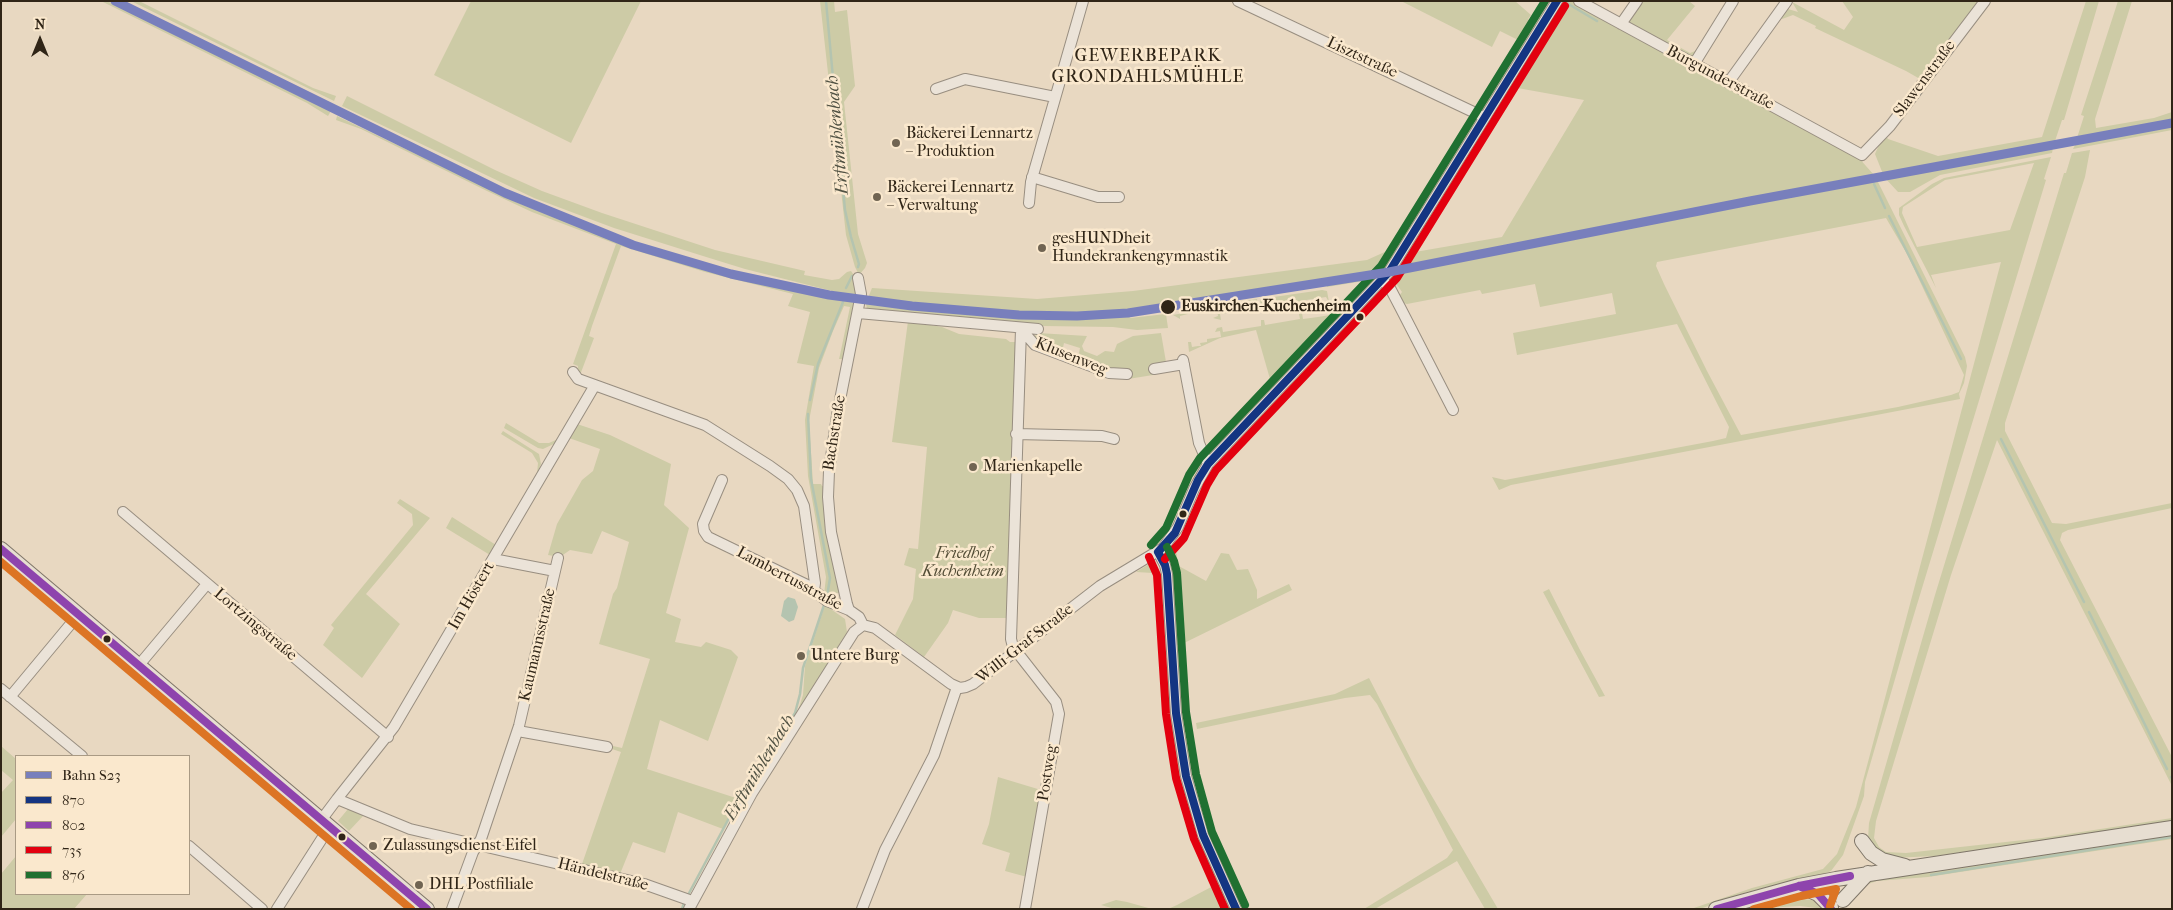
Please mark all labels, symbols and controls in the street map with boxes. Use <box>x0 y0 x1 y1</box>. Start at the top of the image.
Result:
north arrow <box>15 15 65 65</box>
text: N <box>35 16 45 33</box>
street label: Lisztstraße <box>1324 33 1400 83</box>
street label: Slawenstraße <box>1890 37 1960 121</box>
street label: Burgunderstraße <box>1663 42 1777 114</box>
district label: GEWERBEPARK GRONDAHLSMÜHLE <box>1050 46 1246 88</box>
water label: Erftmühlenbach <box>822 74 854 196</box>
place label: Bäckerei Lennartz – Produktion <box>906 124 1033 162</box>
marker: Bäckerei Lennartz – Produktion <box>890 137 902 149</box>
place label: Bäckerei Lennartz – Verwaltung <box>887 178 1014 216</box>
marker: Bäckerei Lennartz – Verwaltung <box>871 191 883 203</box>
place label: gesHUNDheit Hundekrankengymnastik <box>1052 229 1228 267</box>
marker: gesHUNDheit Hundekrankengymnastik <box>1036 242 1048 254</box>
place label: Euskirchen-Kuchenheim <box>1181 297 1351 317</box>
marker: Euskirchen-Kuchenheim <box>1159 298 1177 316</box>
unlabelled marker <box>1355 312 1365 322</box>
street label: Klusenweg <box>1032 334 1110 380</box>
street label: Bachstraße <box>820 394 850 472</box>
place label: Marienkapelle <box>983 457 1082 477</box>
marker: Marienkapelle <box>967 461 979 473</box>
unlabelled marker <box>1178 509 1188 519</box>
street label: Lambertusstraße <box>733 543 845 615</box>
park label: Friedhof Kuchenheim <box>922 544 1004 582</box>
street label: Im Höstert <box>445 558 499 634</box>
street label: Lortzingstraße <box>210 585 300 665</box>
street label: Kaumannsstraße <box>516 586 560 704</box>
street label: Willi-Graf-Straße <box>973 600 1077 688</box>
unlabelled marker <box>102 634 112 644</box>
place label: Untere Burg <box>811 646 899 666</box>
marker: Untere Burg <box>795 650 807 662</box>
water label: Erftmühlenbach <box>720 711 800 825</box>
street label: Postweg <box>1034 743 1062 803</box>
legend <box>15 755 190 895</box>
text: Bahn S23 <box>62 766 121 784</box>
text: 870 <box>62 791 85 809</box>
text: 802 <box>62 816 86 834</box>
unlabelled marker <box>337 832 347 842</box>
place label: Zulassungsdienst Eifel <box>383 836 537 856</box>
marker: Zulassungsdienst Eifel <box>367 840 379 852</box>
text: 735 <box>62 841 82 859</box>
street label: Händelstraße <box>556 854 650 896</box>
text: 876 <box>62 866 85 884</box>
place label: DHL Postfiliale <box>429 875 533 895</box>
marker: DHL Postfiliale <box>413 879 425 891</box>

